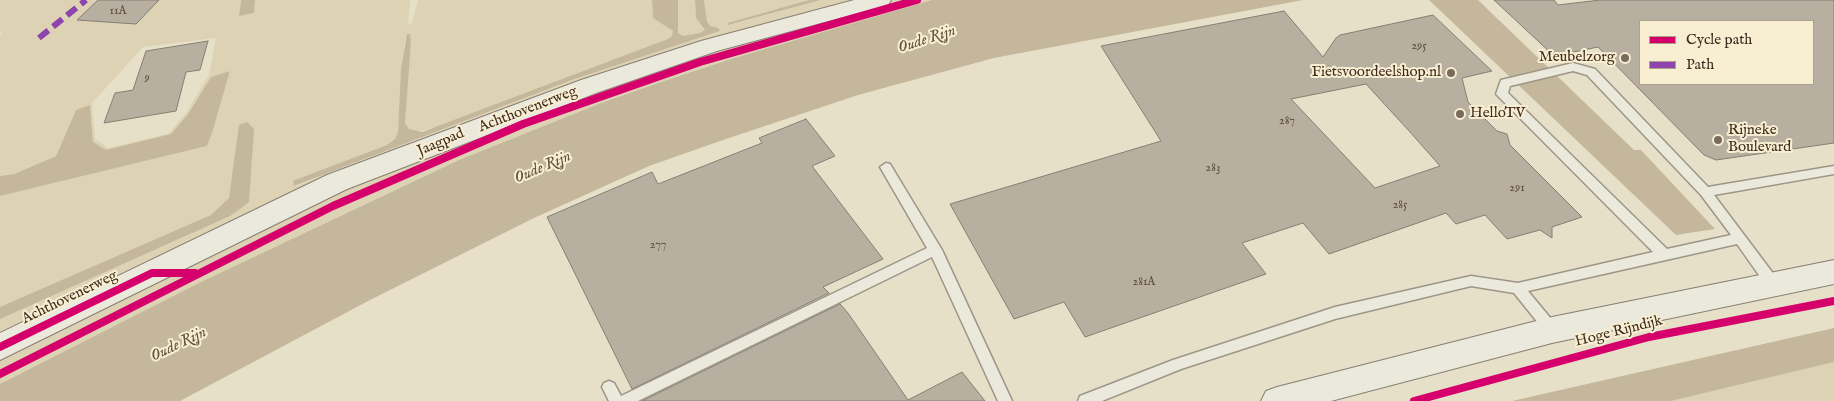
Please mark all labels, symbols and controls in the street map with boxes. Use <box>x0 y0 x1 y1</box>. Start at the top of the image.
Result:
house number: 11A <box>109 5 127 19</box>
legend <box>1639 20 1814 85</box>
water label: Oude Rijn <box>896 22 958 58</box>
text: Cycle path <box>1686 30 1752 49</box>
house number: 295 <box>1411 40 1427 54</box>
place label: Meubelzorg <box>1539 49 1615 67</box>
marker: Meubelzorg <box>1619 52 1631 64</box>
text: Path <box>1686 55 1714 74</box>
place label: Fietsvoordeelshop.nl <box>1311 64 1441 82</box>
marker: Fietsvoordeelshop.nl <box>1445 67 1457 79</box>
house number: 9 <box>144 72 150 86</box>
street label: Achthovenerweg <box>476 83 580 137</box>
place label: HelloTV <box>1470 105 1525 123</box>
marker: HelloTV <box>1454 108 1466 120</box>
house number: 287 <box>1279 115 1295 129</box>
place label: Rijneke Boulevard <box>1728 122 1791 157</box>
street label: Jaagpad <box>415 125 467 161</box>
marker: Rijneke Boulevard <box>1712 134 1724 146</box>
water label: Oude Rijn <box>512 148 574 188</box>
house number: 283 <box>1206 162 1220 176</box>
house number: 291 <box>1509 182 1525 196</box>
house number: 285 <box>1393 199 1407 213</box>
house number: 277 <box>650 239 666 253</box>
street label: Achthovenerweg <box>19 267 121 329</box>
house number: 281A <box>1133 276 1155 290</box>
street label: Hoge Rijndijk <box>1573 312 1665 352</box>
water label: Oude Rijn <box>148 323 210 367</box>

